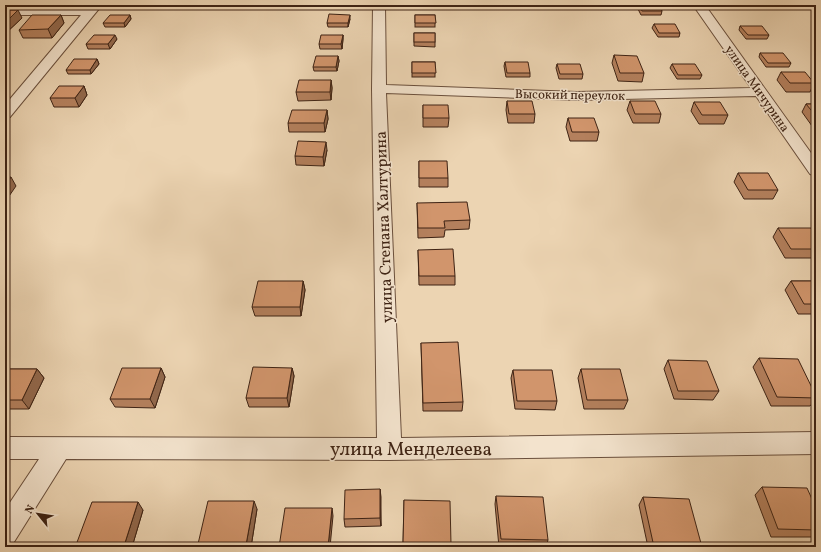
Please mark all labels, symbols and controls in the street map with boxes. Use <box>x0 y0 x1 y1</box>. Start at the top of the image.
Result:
street label: улица Мичурина <box>720 42 793 136</box>
street label: Высокий переулок <box>515 86 625 106</box>
street label: улица Степана Халтурина <box>371 131 399 323</box>
street label: улица Менделеева <box>330 437 492 463</box>
north arrow <box>18 494 58 534</box>
text: N <box>22 503 39 517</box>

